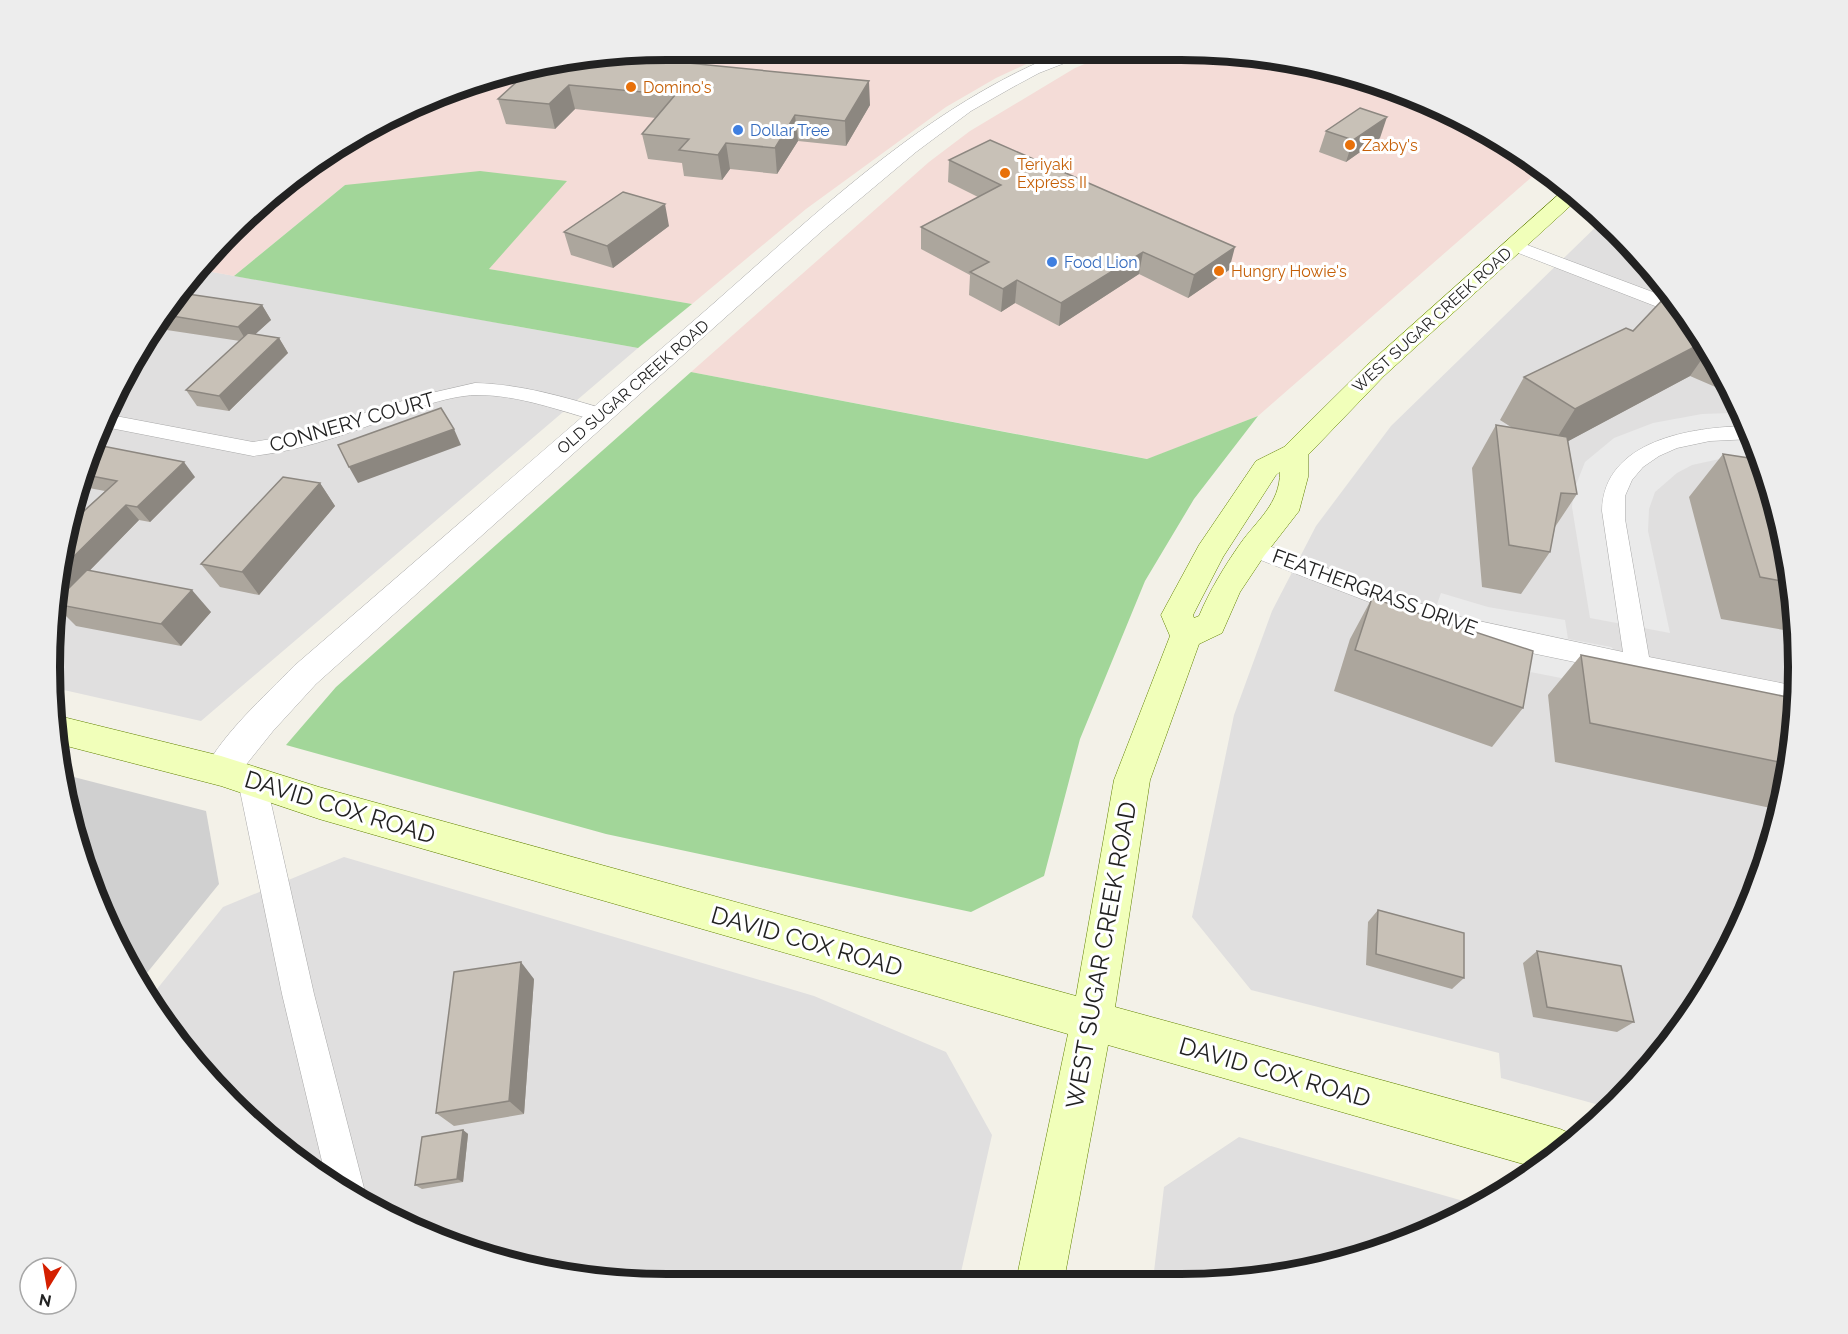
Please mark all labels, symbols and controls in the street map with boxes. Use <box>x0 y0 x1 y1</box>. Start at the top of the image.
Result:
place label: Domino's <box>643 78 712 97</box>
marker: Domino's <box>624 80 638 94</box>
place label: Dollar Tree <box>750 121 830 140</box>
marker: Dollar Tree <box>731 123 745 137</box>
place label: Zaxby's <box>1362 136 1418 155</box>
marker: Zaxby's <box>1343 138 1357 152</box>
place label: Teriyaki Express II <box>1017 155 1087 192</box>
marker: Teriyaki Express II <box>998 166 1012 180</box>
street label: WEST SUGAR CREEK ROAD <box>1349 244 1515 396</box>
place label: Food Lion <box>1064 253 1138 272</box>
marker: Food Lion <box>1045 255 1059 269</box>
place label: Hungry Howie's <box>1231 262 1347 281</box>
marker: Hungry Howie's <box>1212 264 1226 278</box>
street label: OLD SUGAR CREEK ROAD <box>553 316 713 458</box>
street label: CONNERY COURT <box>267 387 437 457</box>
street label: FEATHERGRASS DRIVE <box>1269 544 1481 640</box>
street label: DAVID COX ROAD <box>241 764 439 850</box>
street label: WEST SUGAR CREEK ROAD <box>1060 799 1142 1111</box>
street label: DAVID COX ROAD <box>708 900 906 982</box>
street label: DAVID COX ROAD <box>1176 1031 1374 1113</box>
north arrow <box>18 1256 78 1316</box>
text: N <box>37 1290 53 1311</box>

